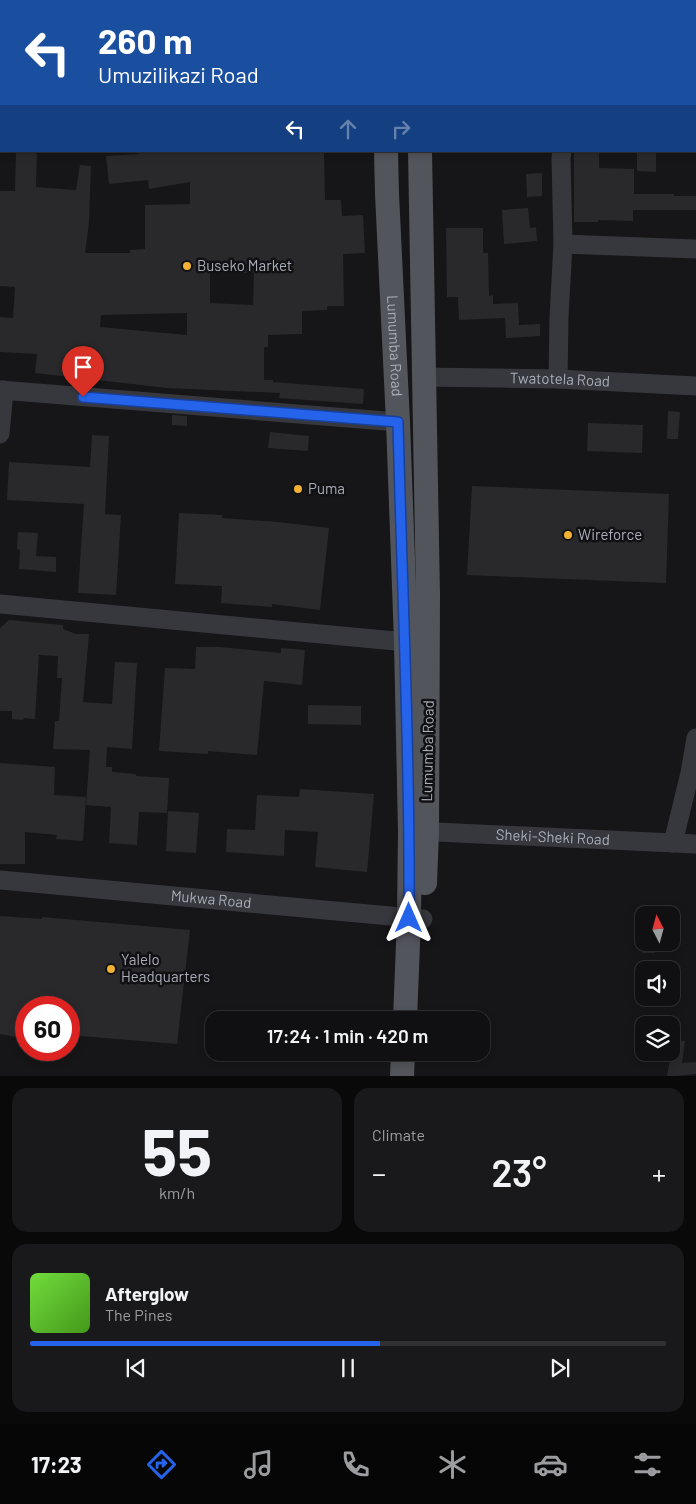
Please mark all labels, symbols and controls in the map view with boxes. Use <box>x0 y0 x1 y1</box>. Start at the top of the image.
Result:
text: 260 m <box>98 19 193 61</box>
icon: left <box>15 20 80 85</box>
text: Umuzilikazi Road <box>98 61 259 87</box>
icon: left <box>281 115 309 143</box>
icon: ahead <box>334 115 362 143</box>
icon: right <box>387 115 415 143</box>
place label: Buseko Market <box>197 256 292 274</box>
marker: Buseko Market <box>181 260 193 272</box>
street label: Lumumba Road <box>384 295 407 397</box>
pin <box>62 346 104 397</box>
icon: arrive <box>69 353 97 381</box>
street label: Twatotela Road <box>510 368 611 390</box>
place label: Puma <box>308 479 345 497</box>
marker: Puma <box>292 483 304 495</box>
place label: Wireforce <box>578 525 642 543</box>
marker: Wireforce <box>562 529 574 541</box>
street label: Lumumba Road <box>417 700 437 802</box>
street label: Sheki-Sheki Road <box>495 825 610 848</box>
street label: Mukwa Road <box>170 886 252 911</box>
position arrow <box>382 891 434 943</box>
north arrow <box>635 906 680 951</box>
map controls <box>635 906 680 1061</box>
place label: Yalelo Headquarters <box>121 950 210 985</box>
button: sound <box>635 961 680 1006</box>
marker: Yalelo Headquarters <box>105 963 117 975</box>
speed limit sign: 60 <box>15 996 80 1061</box>
button: layers <box>635 1016 680 1061</box>
text: 17:24 · 1 min · 420 m <box>267 1024 428 1047</box>
text: 55 <box>142 1111 212 1189</box>
text: Climate <box>372 1125 425 1144</box>
text: 23° <box>491 1149 547 1195</box>
text: − <box>372 1156 386 1190</box>
text: + <box>652 1156 666 1190</box>
text: km/h <box>159 1183 195 1202</box>
text: Afterglow <box>105 1282 189 1305</box>
text: The Pines <box>105 1305 173 1324</box>
icon: previous <box>122 1354 150 1382</box>
icon: pause <box>334 1354 362 1382</box>
icon: next <box>546 1354 574 1382</box>
icon: directions <box>144 1447 179 1482</box>
icon: music <box>241 1447 276 1482</box>
icon: phone <box>338 1447 373 1482</box>
icon: climate <box>435 1447 470 1482</box>
icon: car <box>533 1447 568 1482</box>
icon: filters <box>630 1447 665 1482</box>
text: 17:23 <box>31 1451 82 1477</box>

